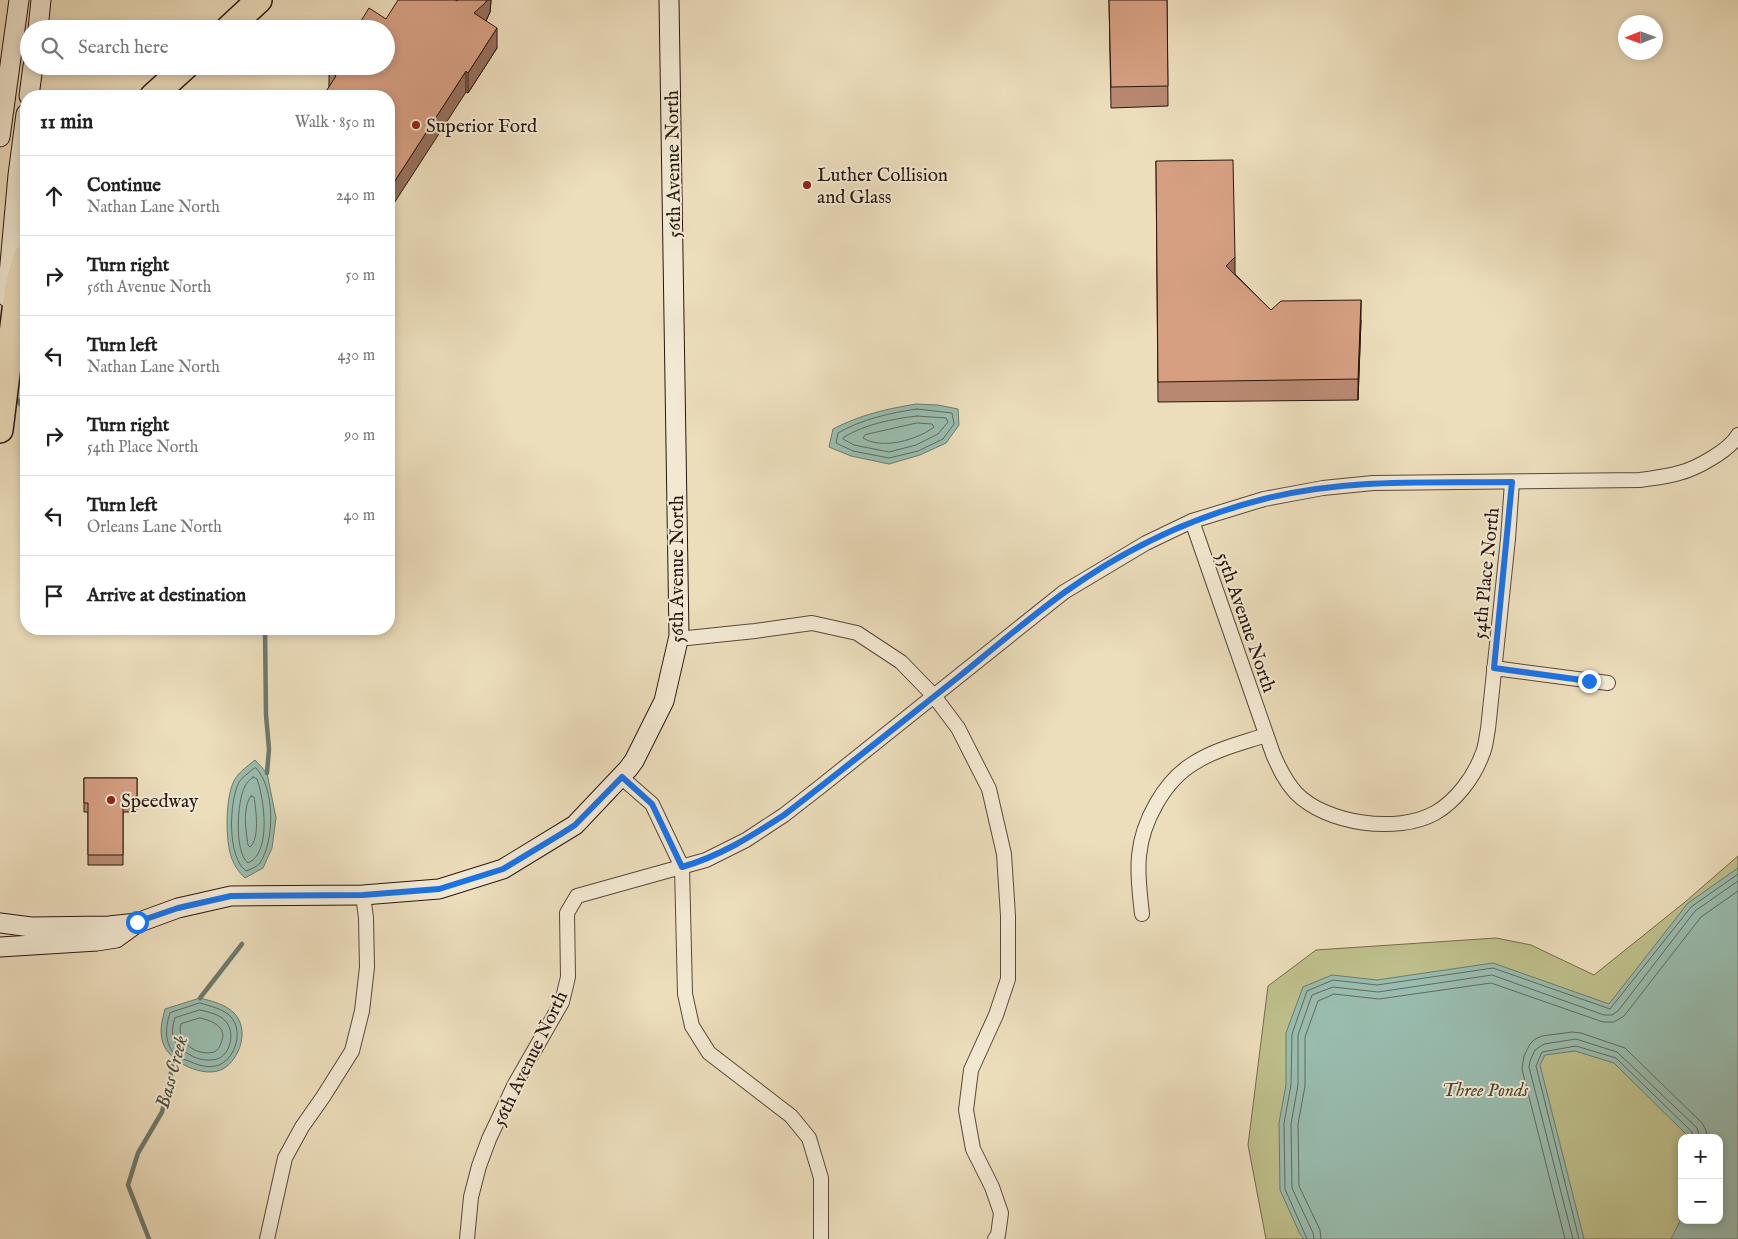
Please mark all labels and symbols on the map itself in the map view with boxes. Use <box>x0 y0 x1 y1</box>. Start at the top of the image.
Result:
north arrow <box>1618 15 1663 60</box>
street label: 56th Avenue North <box>661 90 687 238</box>
place label: Superior Ford <box>426 115 538 139</box>
marker: Superior Ford <box>410 119 422 131</box>
place label: Luther Collision and Glass <box>817 164 948 210</box>
marker: Luther Collision and Glass <box>801 179 813 191</box>
street label: 56th Avenue North <box>666 495 690 643</box>
street label: 54th Place North <box>1468 506 1506 640</box>
street label: 55th Avenue North <box>1210 550 1280 696</box>
route end <box>1578 670 1601 693</box>
place label: Speedway <box>121 790 199 814</box>
marker: Speedway <box>105 794 117 806</box>
route start <box>126 911 149 934</box>
street label: 56th Avenue North <box>488 987 574 1130</box>
water label: Bass Creek <box>151 1033 194 1112</box>
park label: Three Ponds <box>1442 1079 1529 1103</box>

